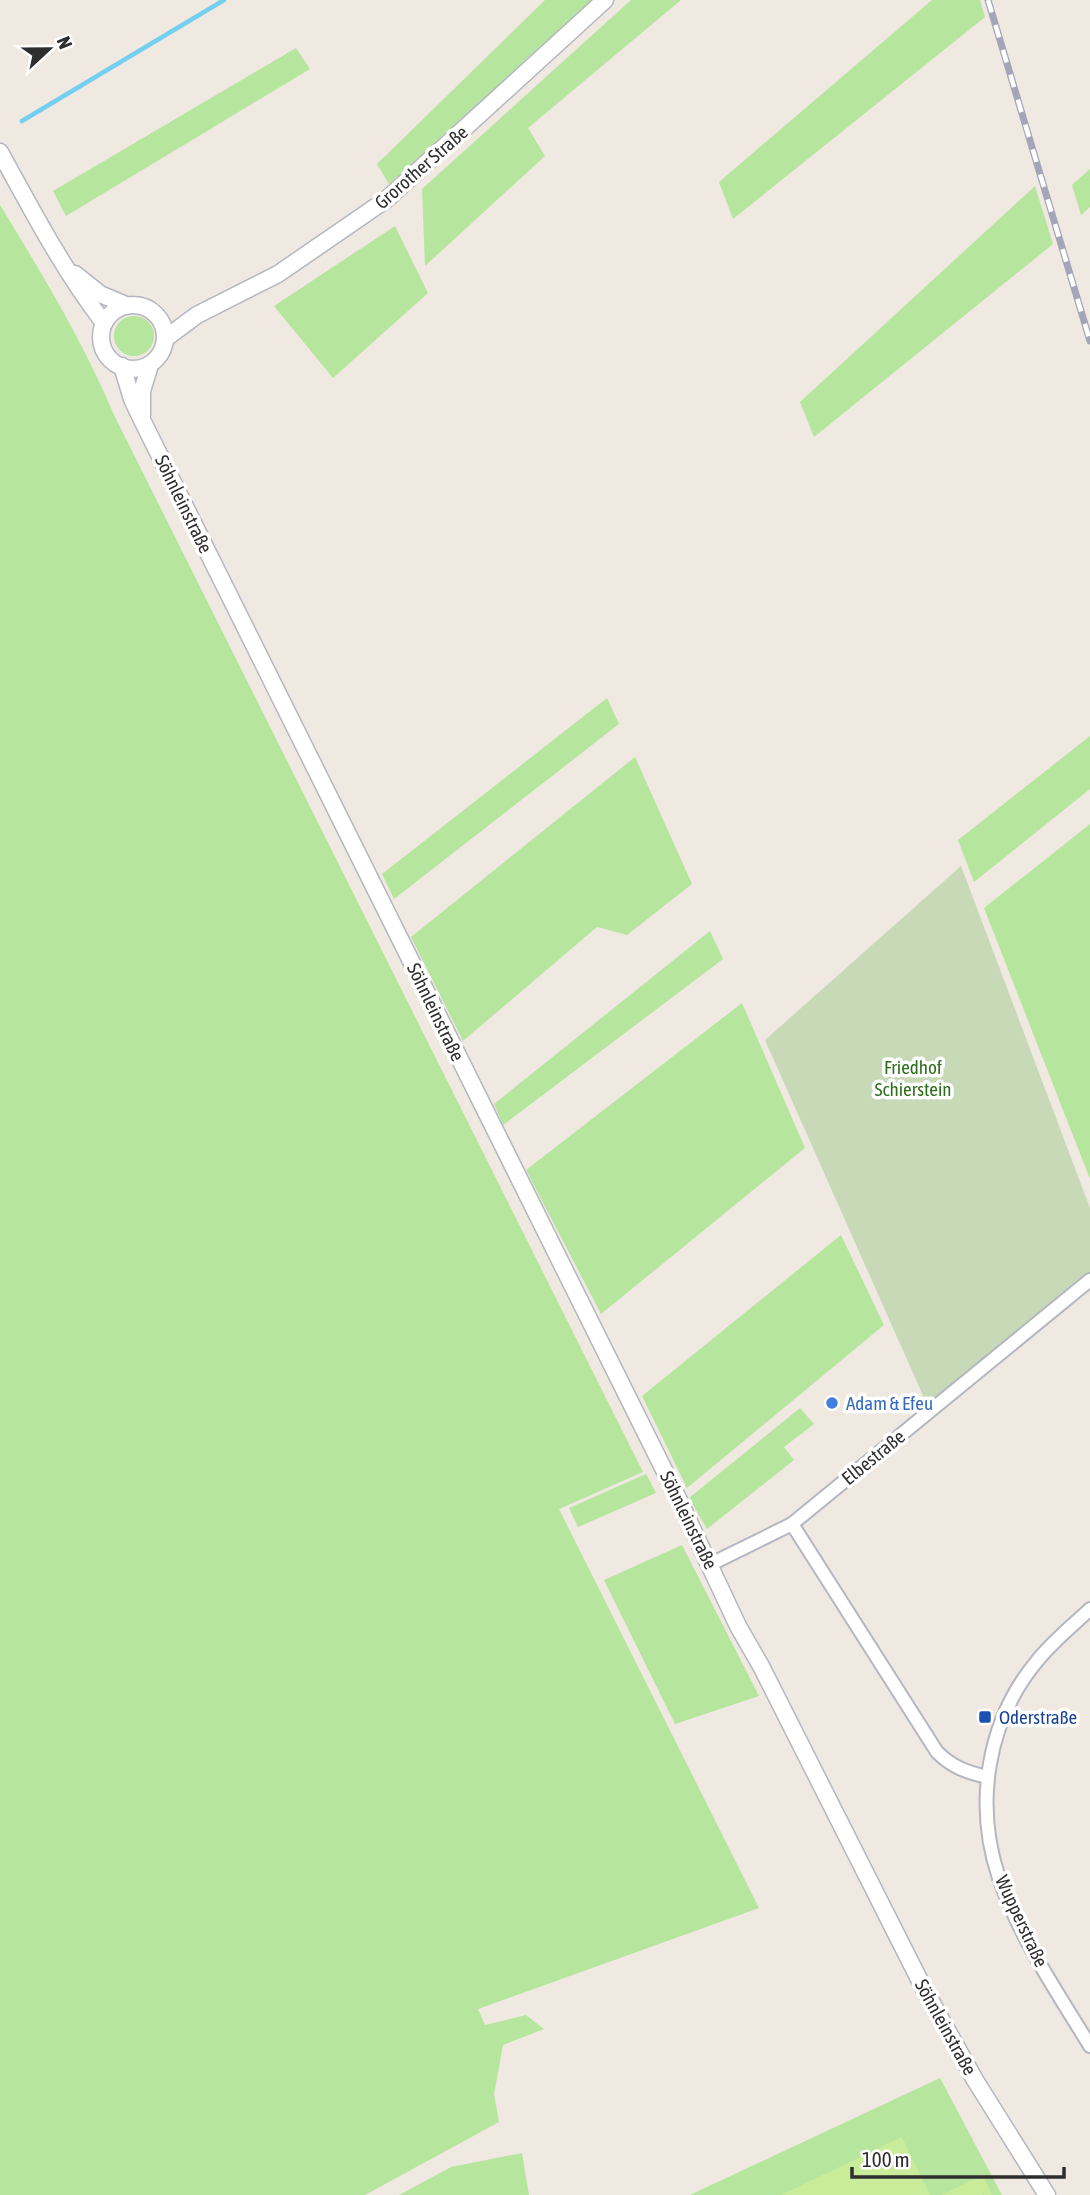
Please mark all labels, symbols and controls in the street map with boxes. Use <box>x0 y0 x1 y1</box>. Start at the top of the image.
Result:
north arrow <box>14 14 84 84</box>
text: N <box>52 33 77 52</box>
street label: Grorother Straße <box>370 121 472 213</box>
street label: Söhnleinstraße <box>151 451 217 557</box>
street label: Söhnleinstraße <box>403 959 469 1065</box>
park label: Friedhof Schierstein <box>874 1056 952 1100</box>
place label: Adam & Efeu <box>846 1392 933 1414</box>
marker: Adam & Efeu <box>824 1395 840 1411</box>
street label: Elbestraße <box>837 1425 909 1489</box>
street label: Söhnleinstraße <box>656 1467 722 1573</box>
place label: Oderstraße <box>999 1706 1077 1728</box>
marker: Oderstraße <box>977 1709 993 1725</box>
street label: Wupperstraße <box>991 1872 1053 1970</box>
street label: Söhnleinstraße <box>911 1975 981 2079</box>
scale bar <box>852 2136 1064 2180</box>
text: 100 m <box>862 2147 910 2171</box>

